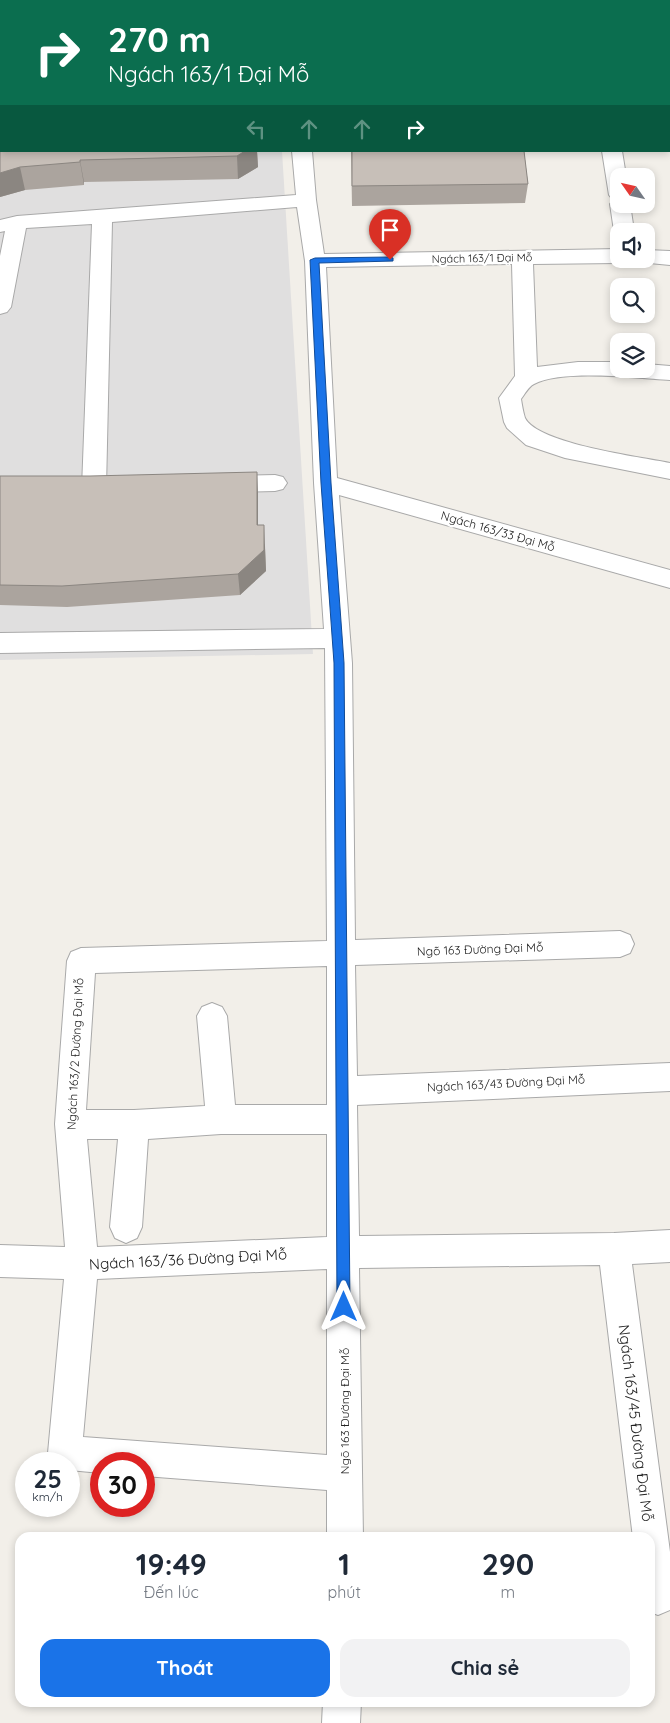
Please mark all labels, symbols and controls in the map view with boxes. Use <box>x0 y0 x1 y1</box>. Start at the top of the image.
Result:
text: 270 m <box>108 17 211 61</box>
icon: right <box>25 20 90 85</box>
text: Ngách 163/1 Đại Mỗ <box>108 60 309 88</box>
icon: left <box>242 115 270 143</box>
icon: ahead <box>295 115 323 143</box>
icon: ahead <box>348 115 376 143</box>
icon: right <box>401 115 429 143</box>
north arrow <box>610 168 655 212</box>
map controls <box>610 168 655 378</box>
pin <box>369 209 411 260</box>
icon: arrive <box>376 216 404 244</box>
button: sound <box>610 223 655 268</box>
street label: Ngách 163/1 Đại Mỗ <box>432 250 533 266</box>
button: search <box>610 278 655 323</box>
button: layers <box>610 333 655 378</box>
street label: Ngách 163/33 Đại Mỗ <box>439 508 557 554</box>
street label: Ngõ 163 Đường Đại Mỗ <box>417 939 543 959</box>
street label: Ngách 163/2 Đường Đại Mỗ <box>64 977 86 1131</box>
street label: Ngách 163/43 Đường Đại Mỗ <box>427 1071 585 1095</box>
street label: Ngách 163/36 Đường Đại Mỗ <box>89 1244 287 1274</box>
position arrow <box>317 1280 369 1332</box>
street label: Ngách 163/45 Đường Đại Mỗ <box>614 1323 658 1523</box>
street label: Ngõ 163 Đường Đại Mỗ <box>337 1348 352 1474</box>
speed limit sign: 30 <box>90 1452 155 1517</box>
text: 25 <box>33 1463 62 1494</box>
text: km/h <box>32 1489 63 1504</box>
text: 19:49 <box>136 1545 207 1583</box>
text: 1 <box>338 1545 350 1583</box>
text: 290 <box>482 1545 534 1583</box>
text: Đến lúc <box>144 1582 199 1602</box>
text: phút <box>328 1582 361 1602</box>
text: m <box>501 1582 515 1602</box>
button: Thoát <box>40 1639 330 1697</box>
button: Chia sẻ <box>340 1639 630 1697</box>

